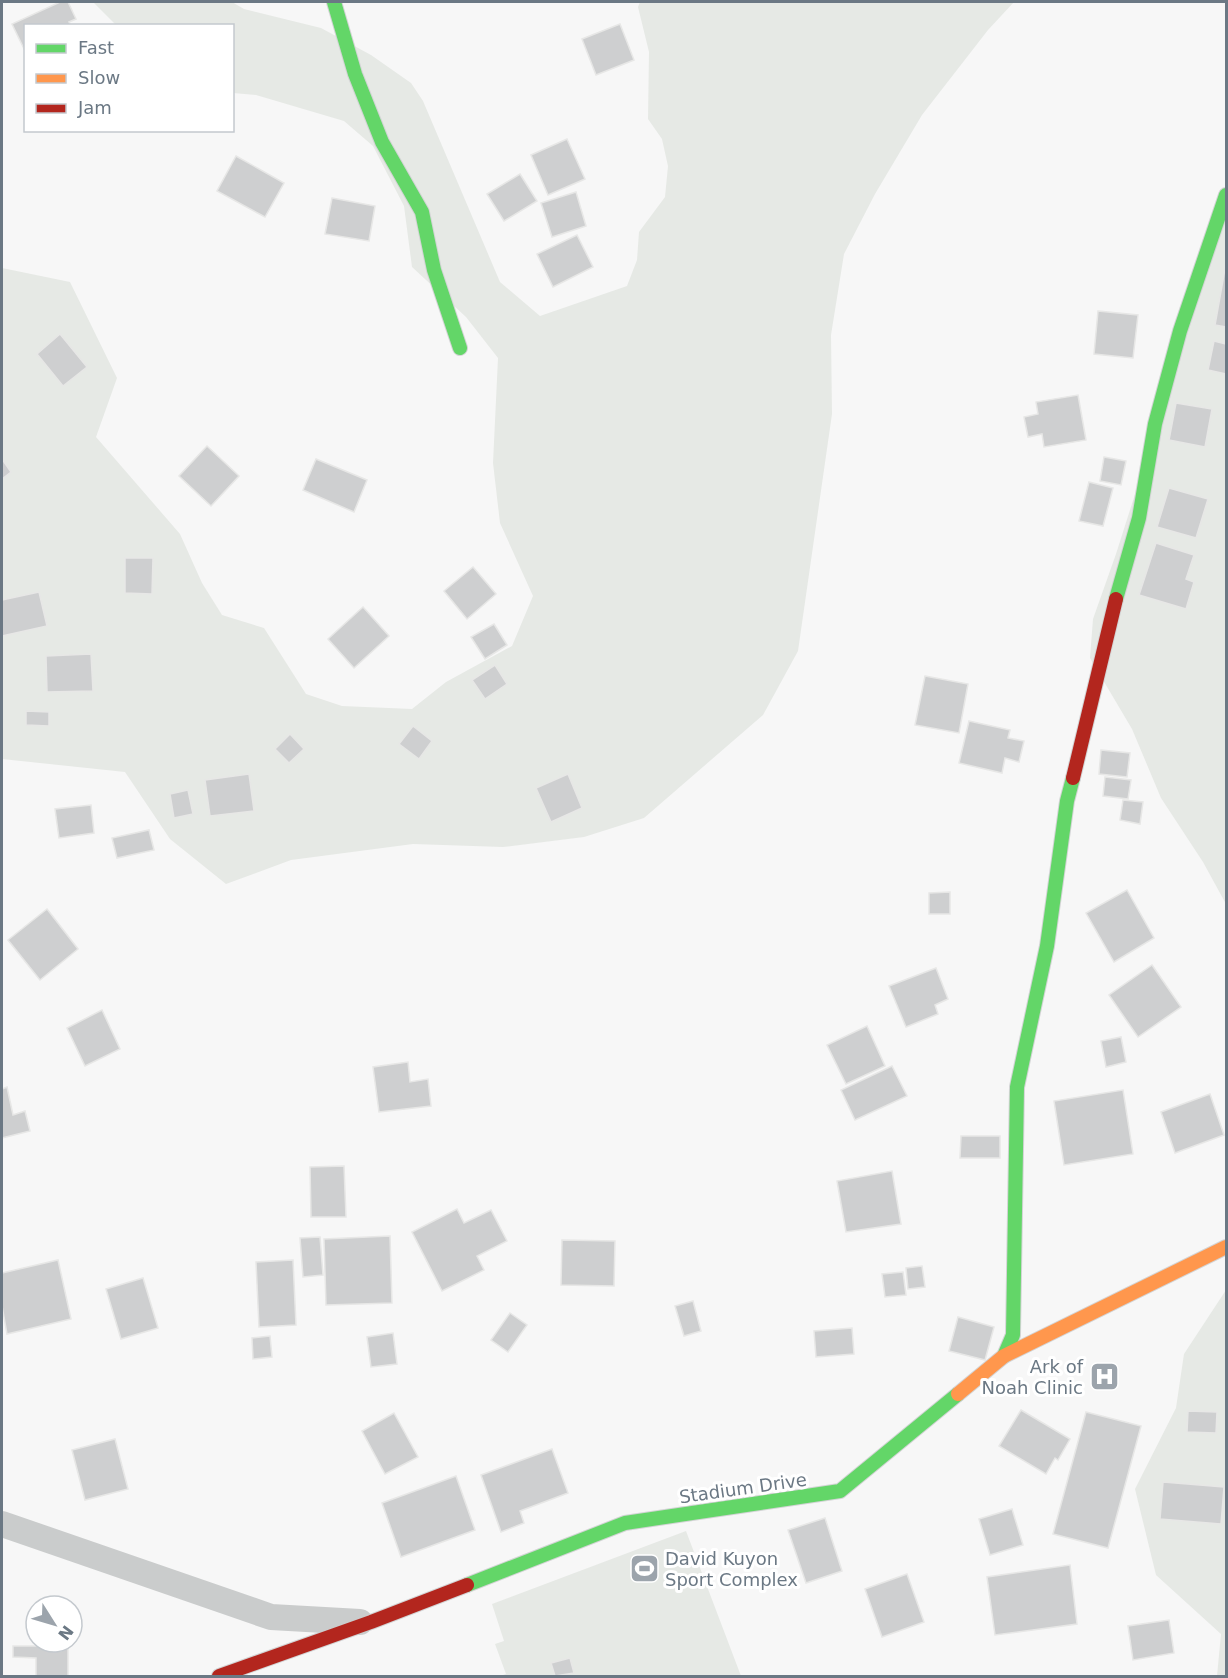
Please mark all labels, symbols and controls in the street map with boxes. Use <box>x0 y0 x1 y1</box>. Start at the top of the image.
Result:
legend <box>24 24 234 132</box>
text: Fast <box>78 37 114 58</box>
text: Slow <box>78 67 120 88</box>
text: Jam <box>77 97 112 118</box>
place label: Ark of Noah Clinic <box>981 1356 1084 1398</box>
hospital icon: Ark of Noah Clinic <box>1088 1360 1120 1392</box>
street label: Stadium Drive <box>678 1469 808 1507</box>
place label: David Kuyon Sport Complex <box>665 1548 798 1590</box>
sports icon: David Kuyon Sport Complex <box>628 1552 660 1584</box>
north arrow <box>24 1594 84 1654</box>
text: N <box>54 1622 77 1644</box>

